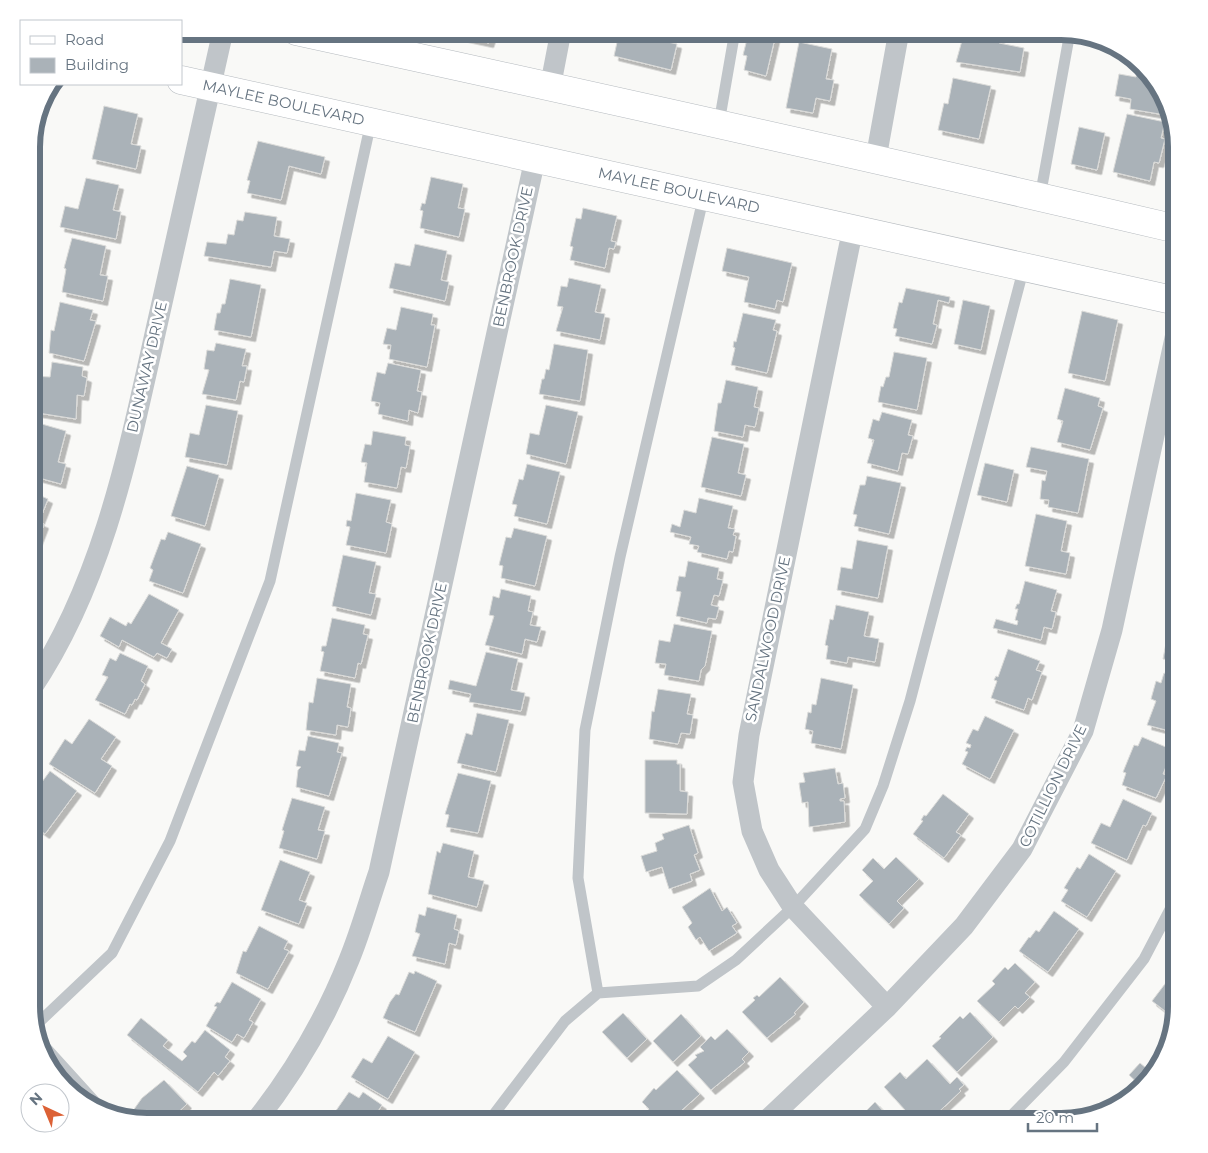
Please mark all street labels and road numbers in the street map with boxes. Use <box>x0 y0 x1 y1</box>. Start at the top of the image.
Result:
street label: MAYLEE BOULEVARD <box>201 75 366 129</box>
street label: MAYLEE BOULEVARD <box>596 163 762 217</box>
street label: BENBROOK DRIVE <box>488 185 537 329</box>
street label: DUNAWAY DRIVE <box>122 299 171 434</box>
street label: SANDALWOOD DRIVE <box>741 554 794 723</box>
street label: BENBROOK DRIVE <box>402 581 451 725</box>
street label: COTILLION DRIVE <box>1015 721 1091 850</box>

